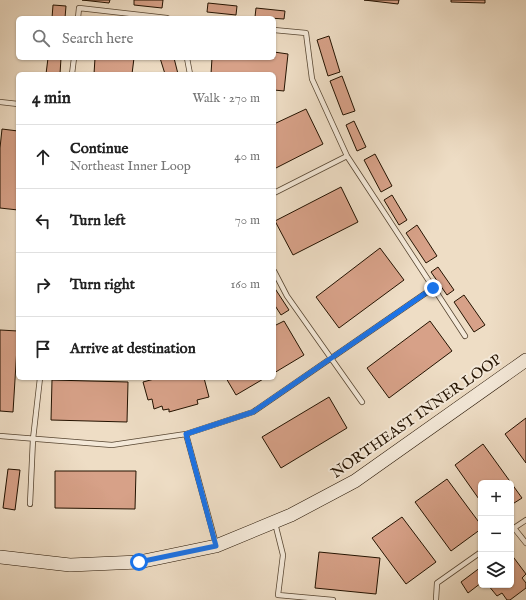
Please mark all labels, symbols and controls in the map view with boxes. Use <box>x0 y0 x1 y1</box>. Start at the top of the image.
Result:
search box <box>16 16 276 60</box>
icon: search <box>30 27 52 49</box>
text: Search here <box>62 29 133 48</box>
text: 4 min <box>32 88 71 109</box>
text: Walk · 270 m <box>192 90 260 107</box>
text: Continue <box>70 139 128 158</box>
icon: ahead <box>32 146 54 168</box>
text: 40 m <box>234 148 260 165</box>
text: Northeast Inner Loop <box>70 158 191 175</box>
icon: left <box>32 210 54 232</box>
text: Turn left <box>70 211 126 230</box>
text: 70 m <box>235 212 260 229</box>
icon: right <box>32 274 54 296</box>
text: Turn right <box>70 275 135 294</box>
text: 160 m <box>230 276 260 293</box>
route end <box>424 279 442 297</box>
icon: arrive <box>32 338 54 360</box>
text: Arrive at destination <box>70 339 196 358</box>
street label: NORTHEAST INNER LOOP <box>327 350 505 483</box>
map controls <box>478 480 514 588</box>
button: + <box>478 480 514 516</box>
button: − <box>478 516 514 552</box>
button: layers <box>478 552 514 588</box>
route start <box>130 553 148 571</box>

